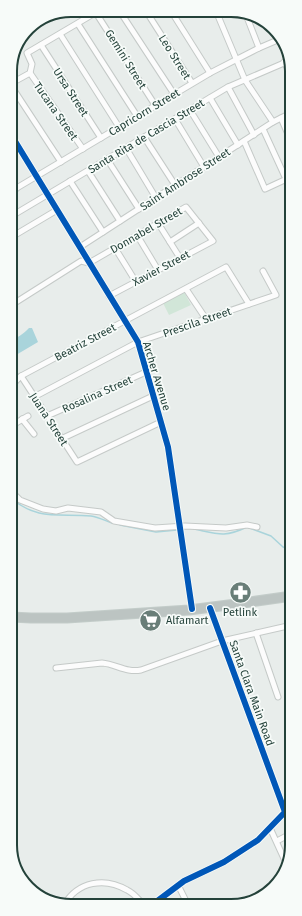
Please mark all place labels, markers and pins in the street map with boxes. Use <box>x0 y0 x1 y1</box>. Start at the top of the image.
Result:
pharmacy icon: Petlink <box>227 579 253 605</box>
place label: Petlink <box>223 606 258 619</box>
supermarket icon: Alfamart <box>137 607 163 633</box>
place label: Alfamart <box>166 614 209 627</box>

